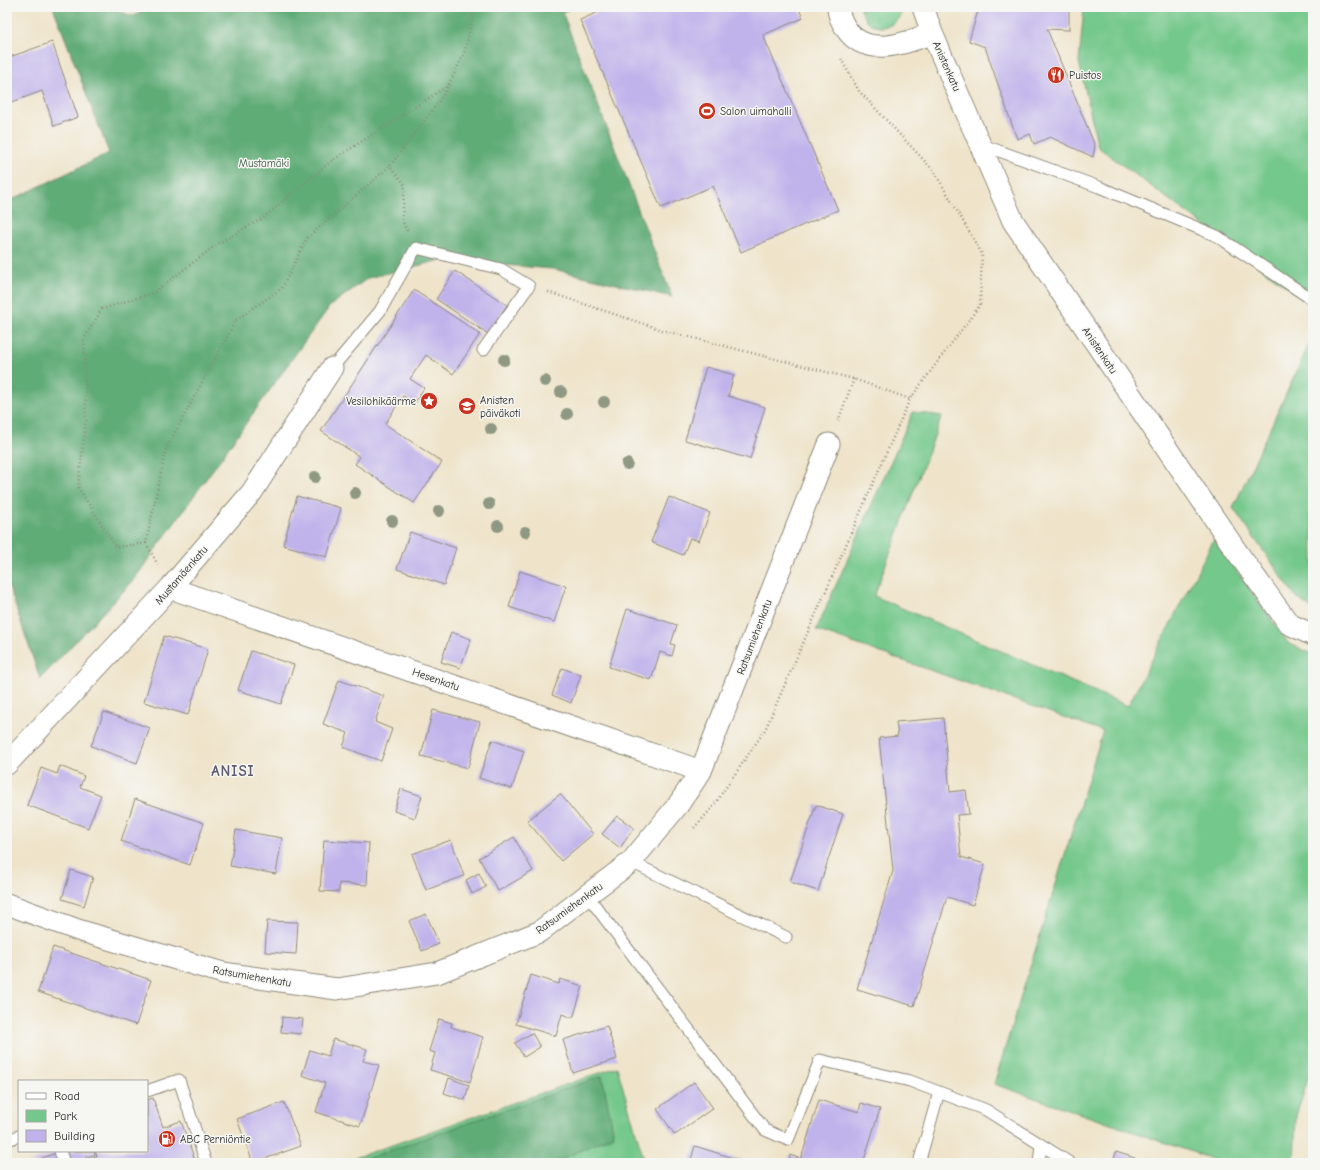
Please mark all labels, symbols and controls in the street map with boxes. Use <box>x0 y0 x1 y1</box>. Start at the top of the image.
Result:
street label: Anistenkatu <box>930 39 963 93</box>
restaurant icon: Puistos <box>1046 65 1066 85</box>
place label: Puistos <box>1069 69 1101 82</box>
sports icon: Salon uimahalli <box>697 101 717 121</box>
place label: Salon uimahalli <box>720 105 792 118</box>
park label: Mustamäki <box>239 157 289 170</box>
street label: Anistenkatu <box>1079 324 1120 376</box>
place icon: Vesilohikäärme <box>419 391 439 411</box>
place label: Anisten päiväkoti <box>480 394 521 420</box>
place label: Vesilohikäärme <box>346 395 416 408</box>
school or university icon: Anisten päiväkoti <box>457 396 477 416</box>
street label: Mustamäenkatu <box>152 543 211 607</box>
street label: Ratsumiehenkatu <box>734 598 775 677</box>
street label: Hesenkatu <box>410 665 461 694</box>
district label: ANISI <box>211 762 255 780</box>
street label: Ratsumiehenkatu <box>533 880 605 937</box>
street label: Ratsumiehenkatu <box>212 963 292 990</box>
legend <box>18 1080 148 1152</box>
text: Road <box>54 1089 80 1103</box>
text: Park <box>54 1109 77 1123</box>
text: Building <box>54 1129 95 1143</box>
fuel station icon: ABC Perniöntie <box>157 1129 177 1149</box>
place label: ABC Perniöntie <box>180 1133 251 1146</box>

